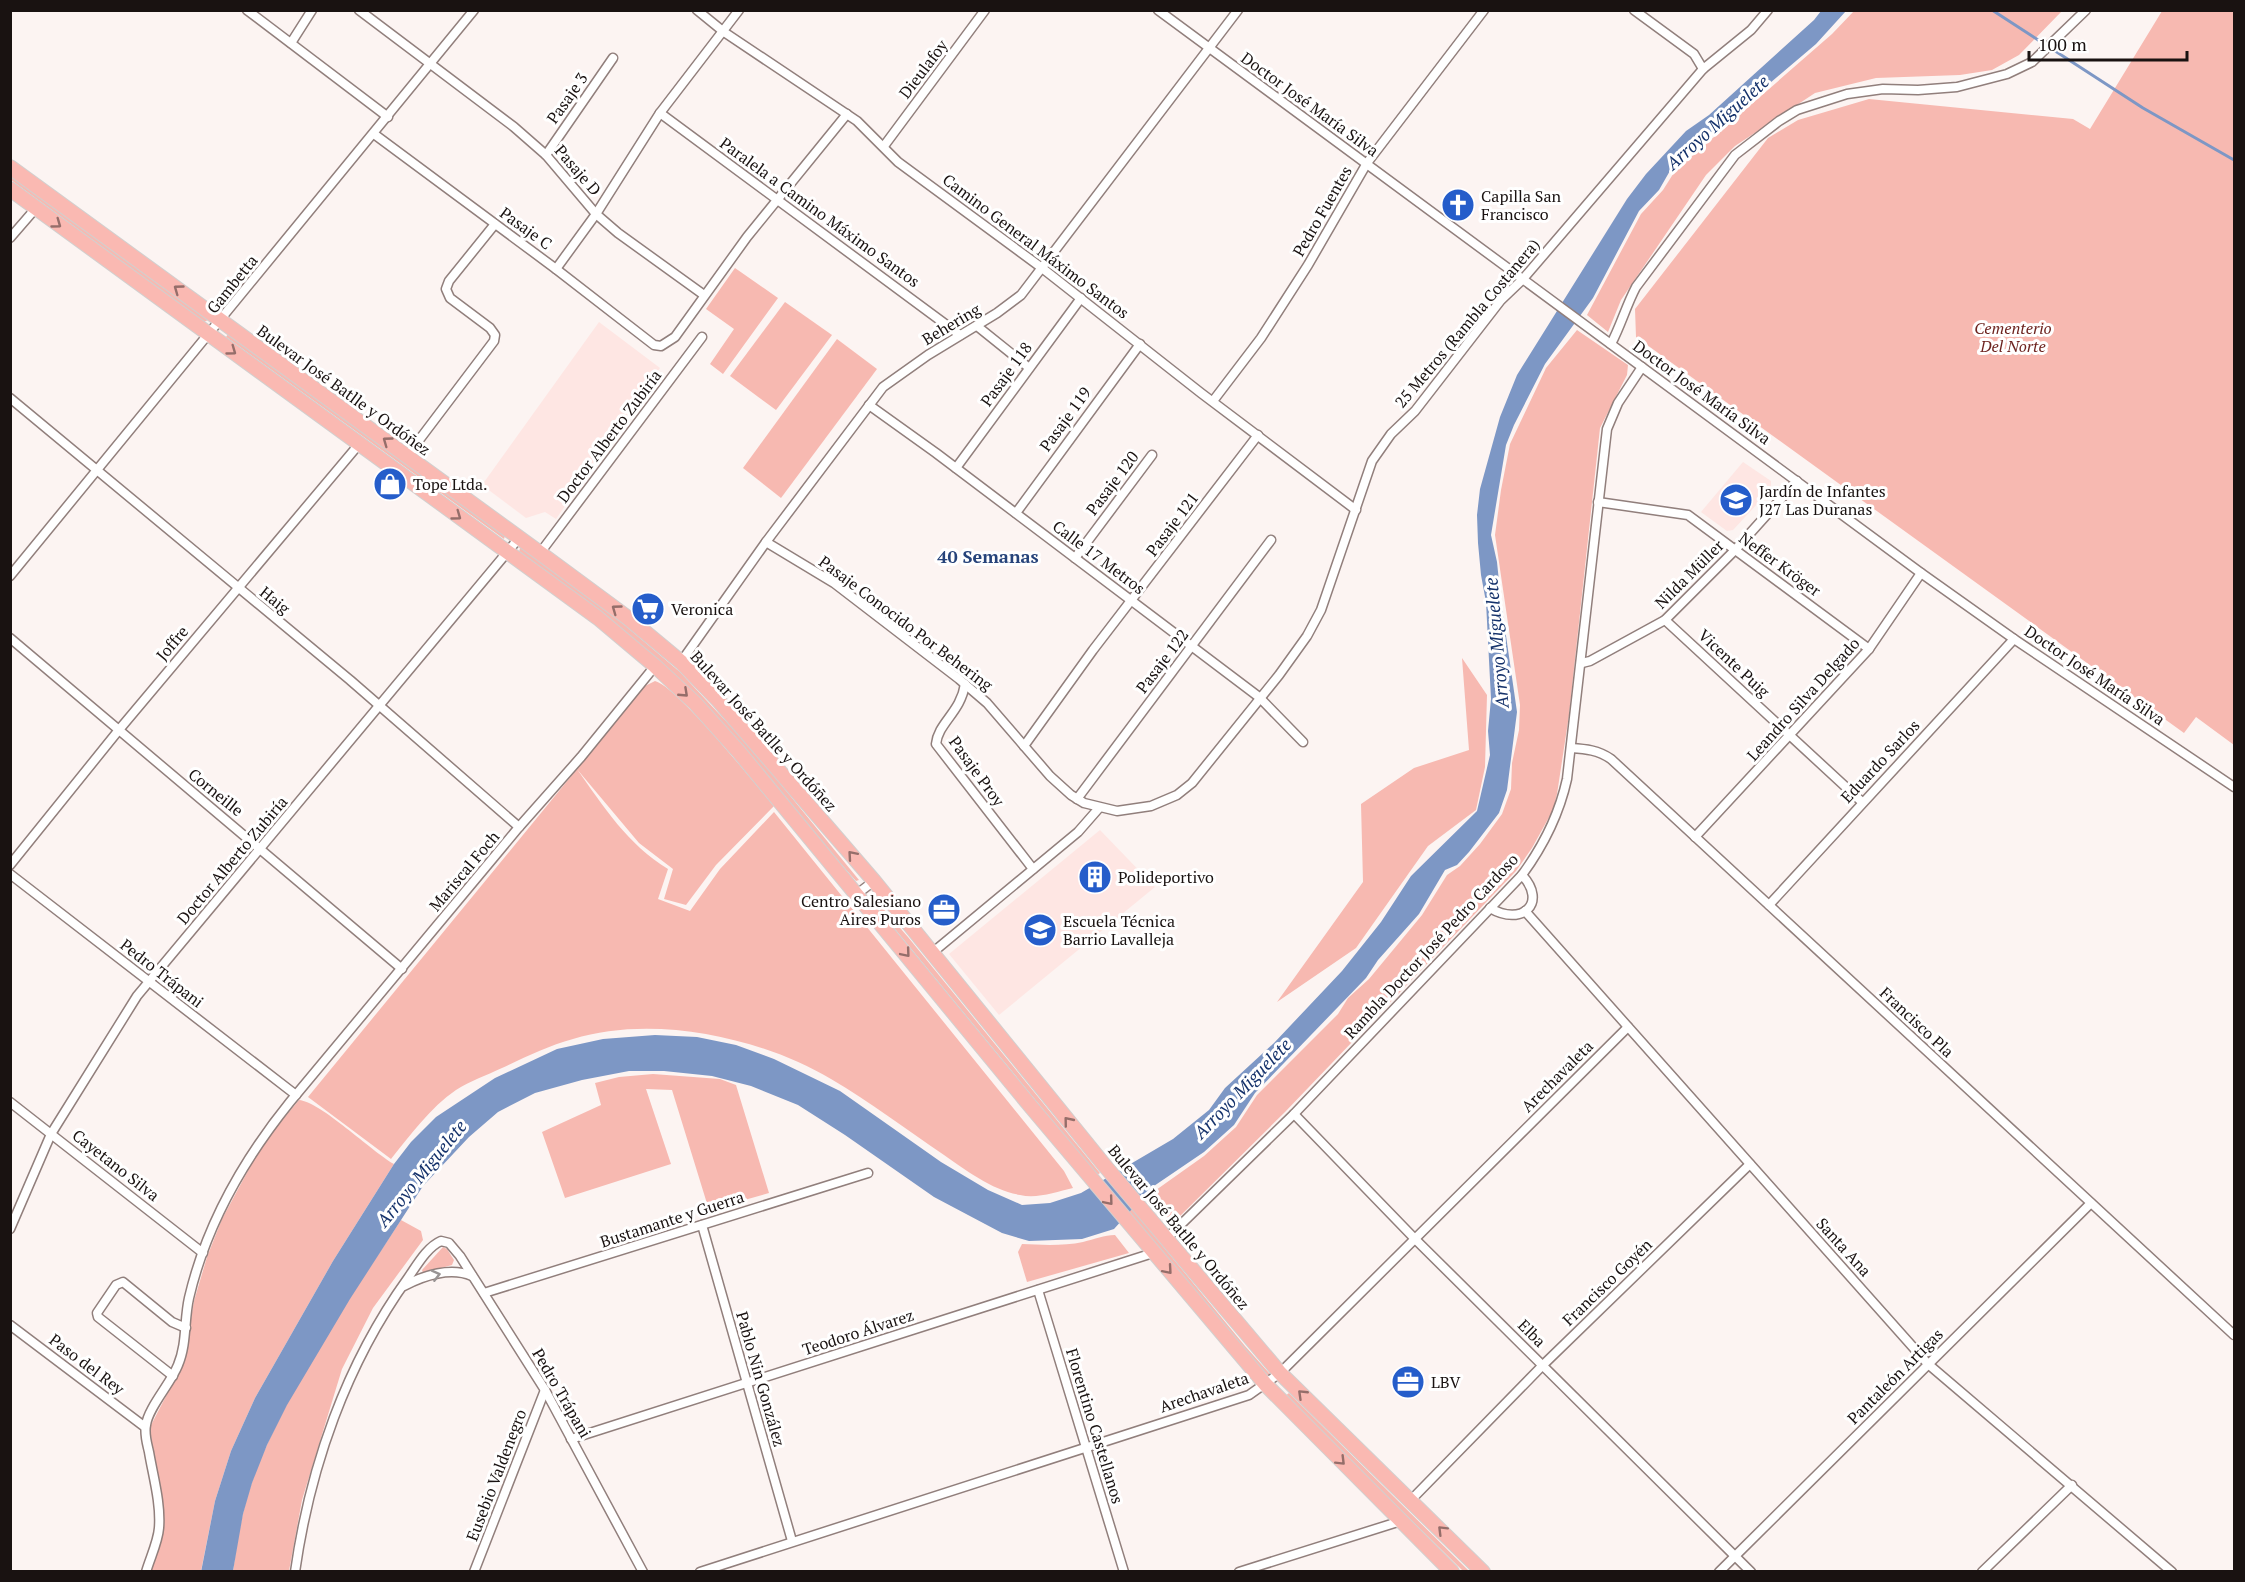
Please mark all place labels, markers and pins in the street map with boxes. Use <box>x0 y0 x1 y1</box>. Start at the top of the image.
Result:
place label: Capilla San Francisco <box>1481 185 1562 225</box>
church icon: Capilla San Francisco <box>1440 187 1476 223</box>
shop icon: Tope Ltda. <box>372 466 408 502</box>
place label: Tope Ltda. <box>413 473 488 495</box>
place label: Jardín de Infantes J27 Las Duranas <box>1759 480 1886 520</box>
school or university icon: Jardín de Infantes J27 Las Duranas <box>1718 482 1754 518</box>
supermarket icon: Veronica <box>630 591 666 627</box>
place label: Veronica <box>671 598 733 620</box>
building icon: Polideportivo <box>1077 859 1113 895</box>
place label: Polideportivo <box>1118 866 1214 888</box>
place label: Centro Salesiano Aires Puros <box>801 890 921 930</box>
office icon: Centro Salesiano Aires Puros <box>926 892 962 928</box>
place label: Escuela Técnica Barrio Lavalleja <box>1063 910 1175 950</box>
school or university icon: Escuela Técnica Barrio Lavalleja <box>1022 912 1058 948</box>
office icon: LBV <box>1390 1364 1426 1400</box>
place label: LBV <box>1431 1371 1461 1393</box>

